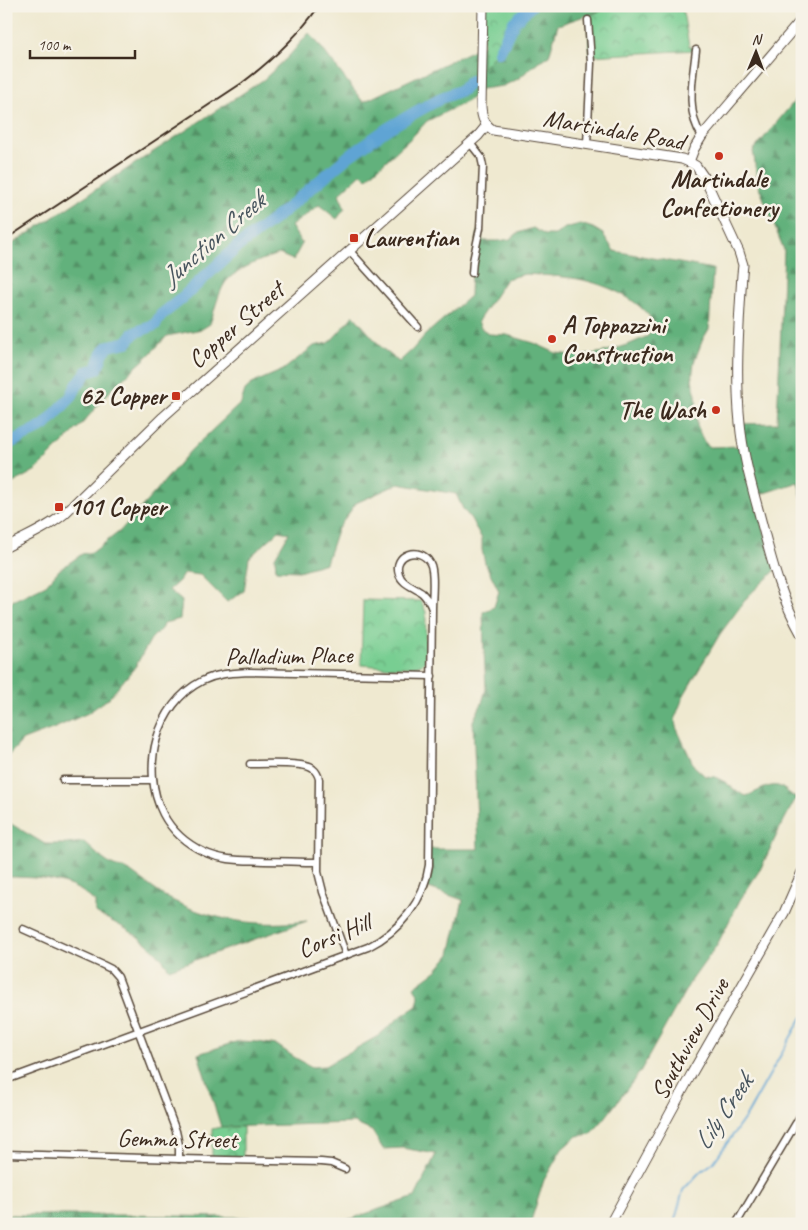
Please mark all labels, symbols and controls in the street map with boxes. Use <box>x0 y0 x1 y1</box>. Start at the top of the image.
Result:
scale bar <box>30 28 135 60</box>
north arrow <box>730 28 780 78</box>
text: N <box>752 31 763 48</box>
text: 100 m <box>38 36 72 55</box>
street label: Martindale Road <box>541 102 690 159</box>
marker: Martindale Confectionery <box>713 150 725 162</box>
place label: Martindale Confectionery <box>660 163 780 224</box>
water label: Junction Creek <box>153 181 276 294</box>
place label: Laurentian <box>364 222 460 254</box>
marker: Laurentian <box>348 232 360 244</box>
street label: Copper Street <box>181 272 294 376</box>
place label: A Toppazzini Construction <box>562 309 674 370</box>
marker: A Toppazzini Construction <box>546 333 558 345</box>
place label: 62 Copper <box>80 380 169 412</box>
marker: 62 Copper <box>170 390 182 402</box>
place label: The Wash <box>619 394 706 426</box>
marker: The Wash <box>710 404 722 416</box>
place label: 101 Copper <box>69 491 169 523</box>
marker: 101 Copper <box>53 501 65 513</box>
street label: Palladium Place <box>225 639 355 673</box>
street label: Corsi Hill <box>293 905 380 966</box>
street label: Southview Drive <box>643 971 737 1105</box>
water label: Lily Creek <box>686 1064 763 1156</box>
street label: Gemma Street <box>117 1122 240 1156</box>

